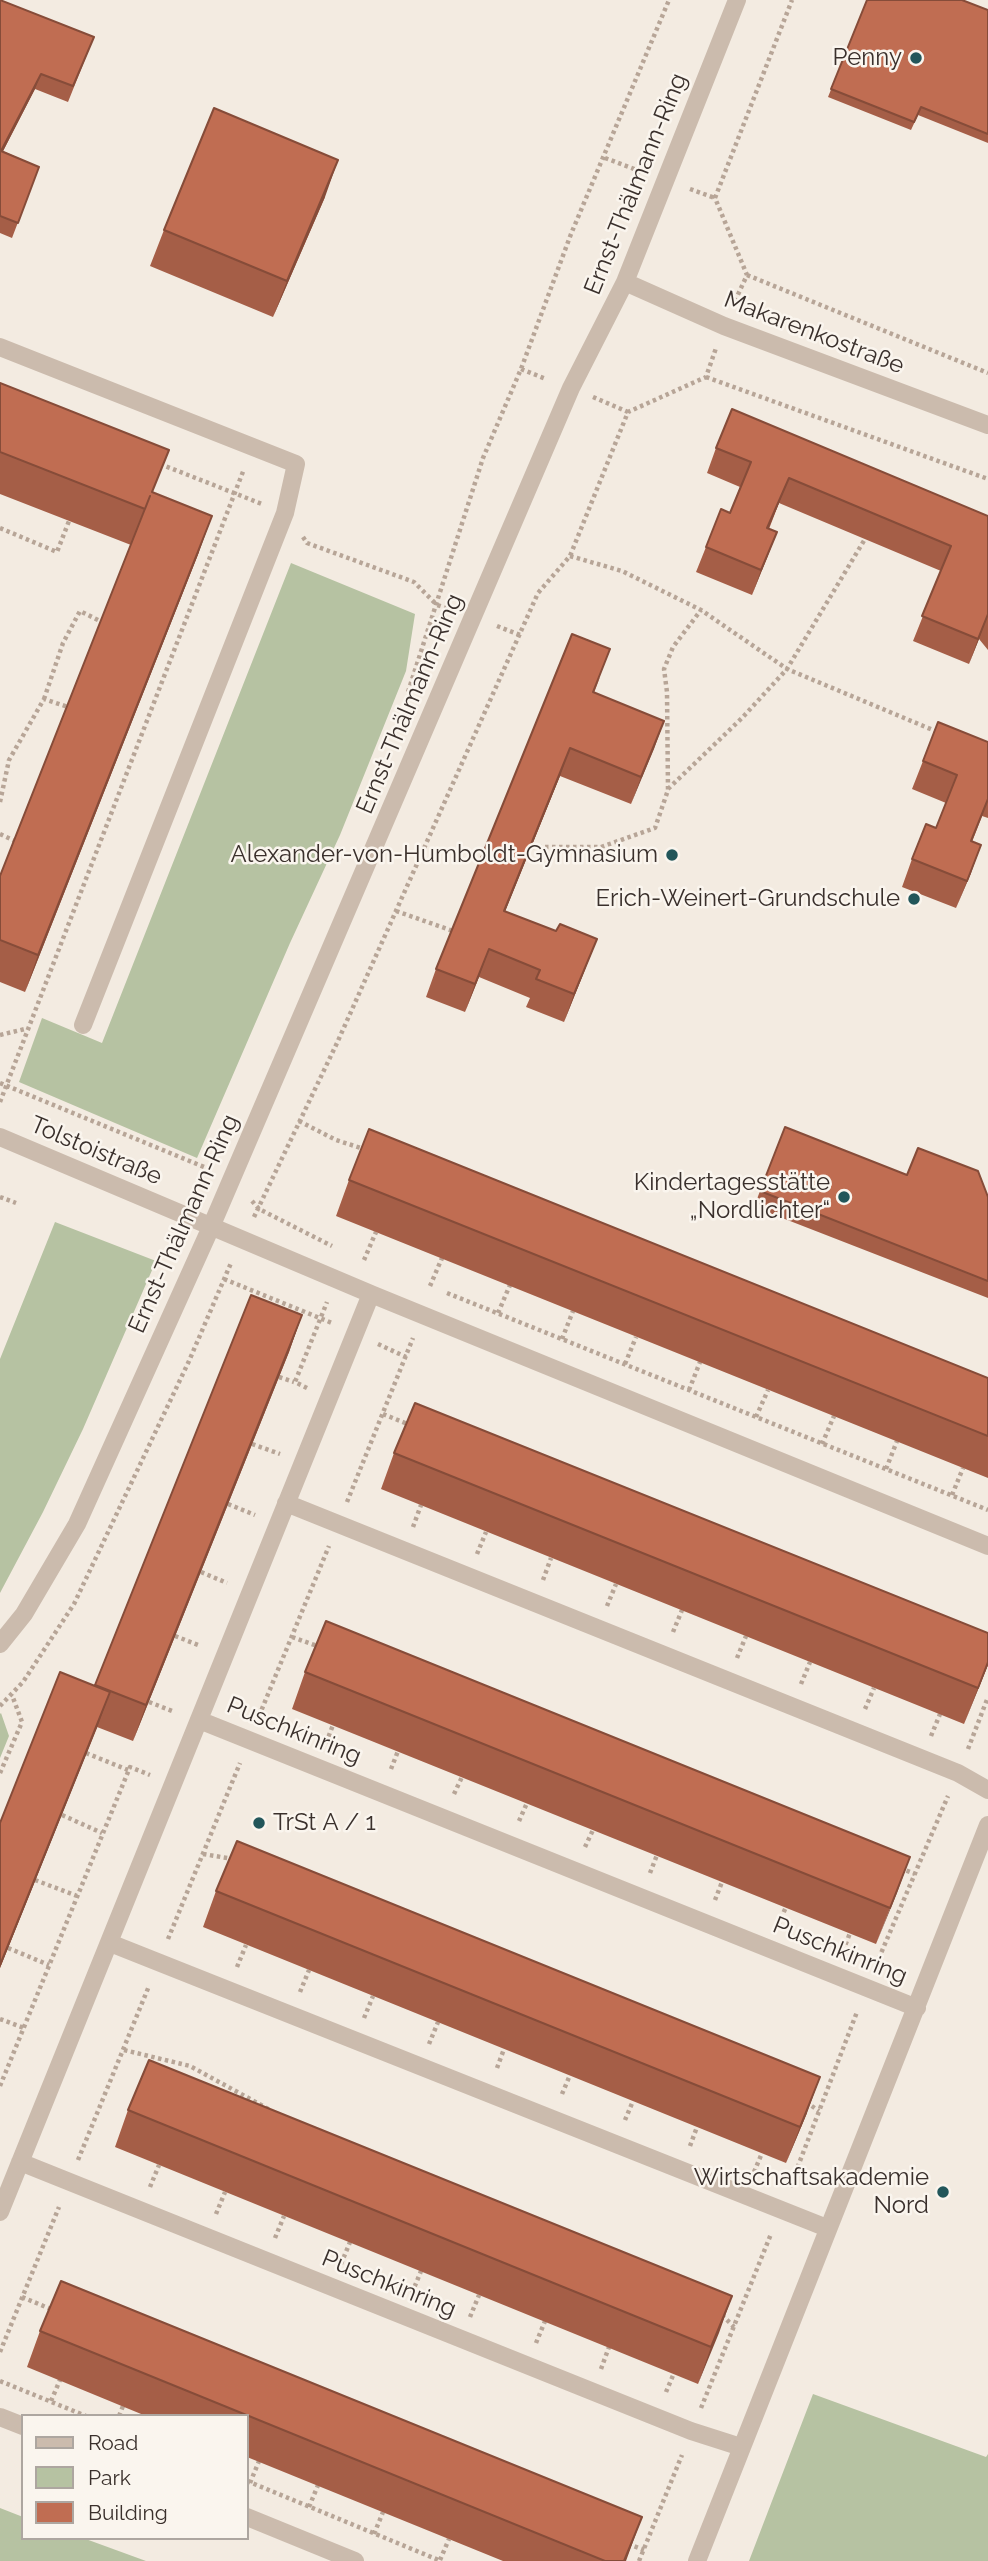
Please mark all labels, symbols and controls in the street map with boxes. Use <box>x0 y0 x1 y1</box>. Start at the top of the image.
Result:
place label: Penny <box>832 44 902 72</box>
marker: Penny <box>908 50 924 66</box>
street label: Ernst-Thälmann-Ring <box>578 69 694 299</box>
street label: Makarenkostraße <box>720 285 908 381</box>
street label: Ernst-Thälmann-Ring <box>351 590 469 818</box>
place label: Alexander-von-Humboldt-Gymnasium <box>231 841 658 869</box>
marker: Alexander-von-Humboldt-Gymnasium <box>664 847 680 863</box>
place label: Erich-Weinert-Grundschule <box>596 885 900 913</box>
marker: Erich-Weinert-Grundschule <box>906 891 922 907</box>
street label: Tolstoistraße <box>26 1110 166 1192</box>
street label: Ernst-Thälmann-Ring <box>123 1110 245 1338</box>
place label: Kindertagesstätte „Nordlichter“ <box>634 1169 830 1225</box>
marker: Kindertagesstätte „Nordlichter“ <box>836 1189 852 1205</box>
street label: Puschkinring <box>223 1691 365 1771</box>
place label: TrSt A / 1 <box>273 1809 376 1837</box>
marker: TrSt A / 1 <box>251 1815 267 1831</box>
street label: Puschkinring <box>769 1911 911 1991</box>
place label: Wirtschaftsakademie Nord <box>694 2164 929 2220</box>
marker: Wirtschaftsakademie Nord <box>935 2184 951 2200</box>
street label: Puschkinring <box>318 2244 460 2324</box>
legend <box>21 2414 248 2540</box>
text: Road <box>88 2430 138 2455</box>
text: Park <box>88 2465 131 2490</box>
text: Building <box>88 2500 168 2525</box>

